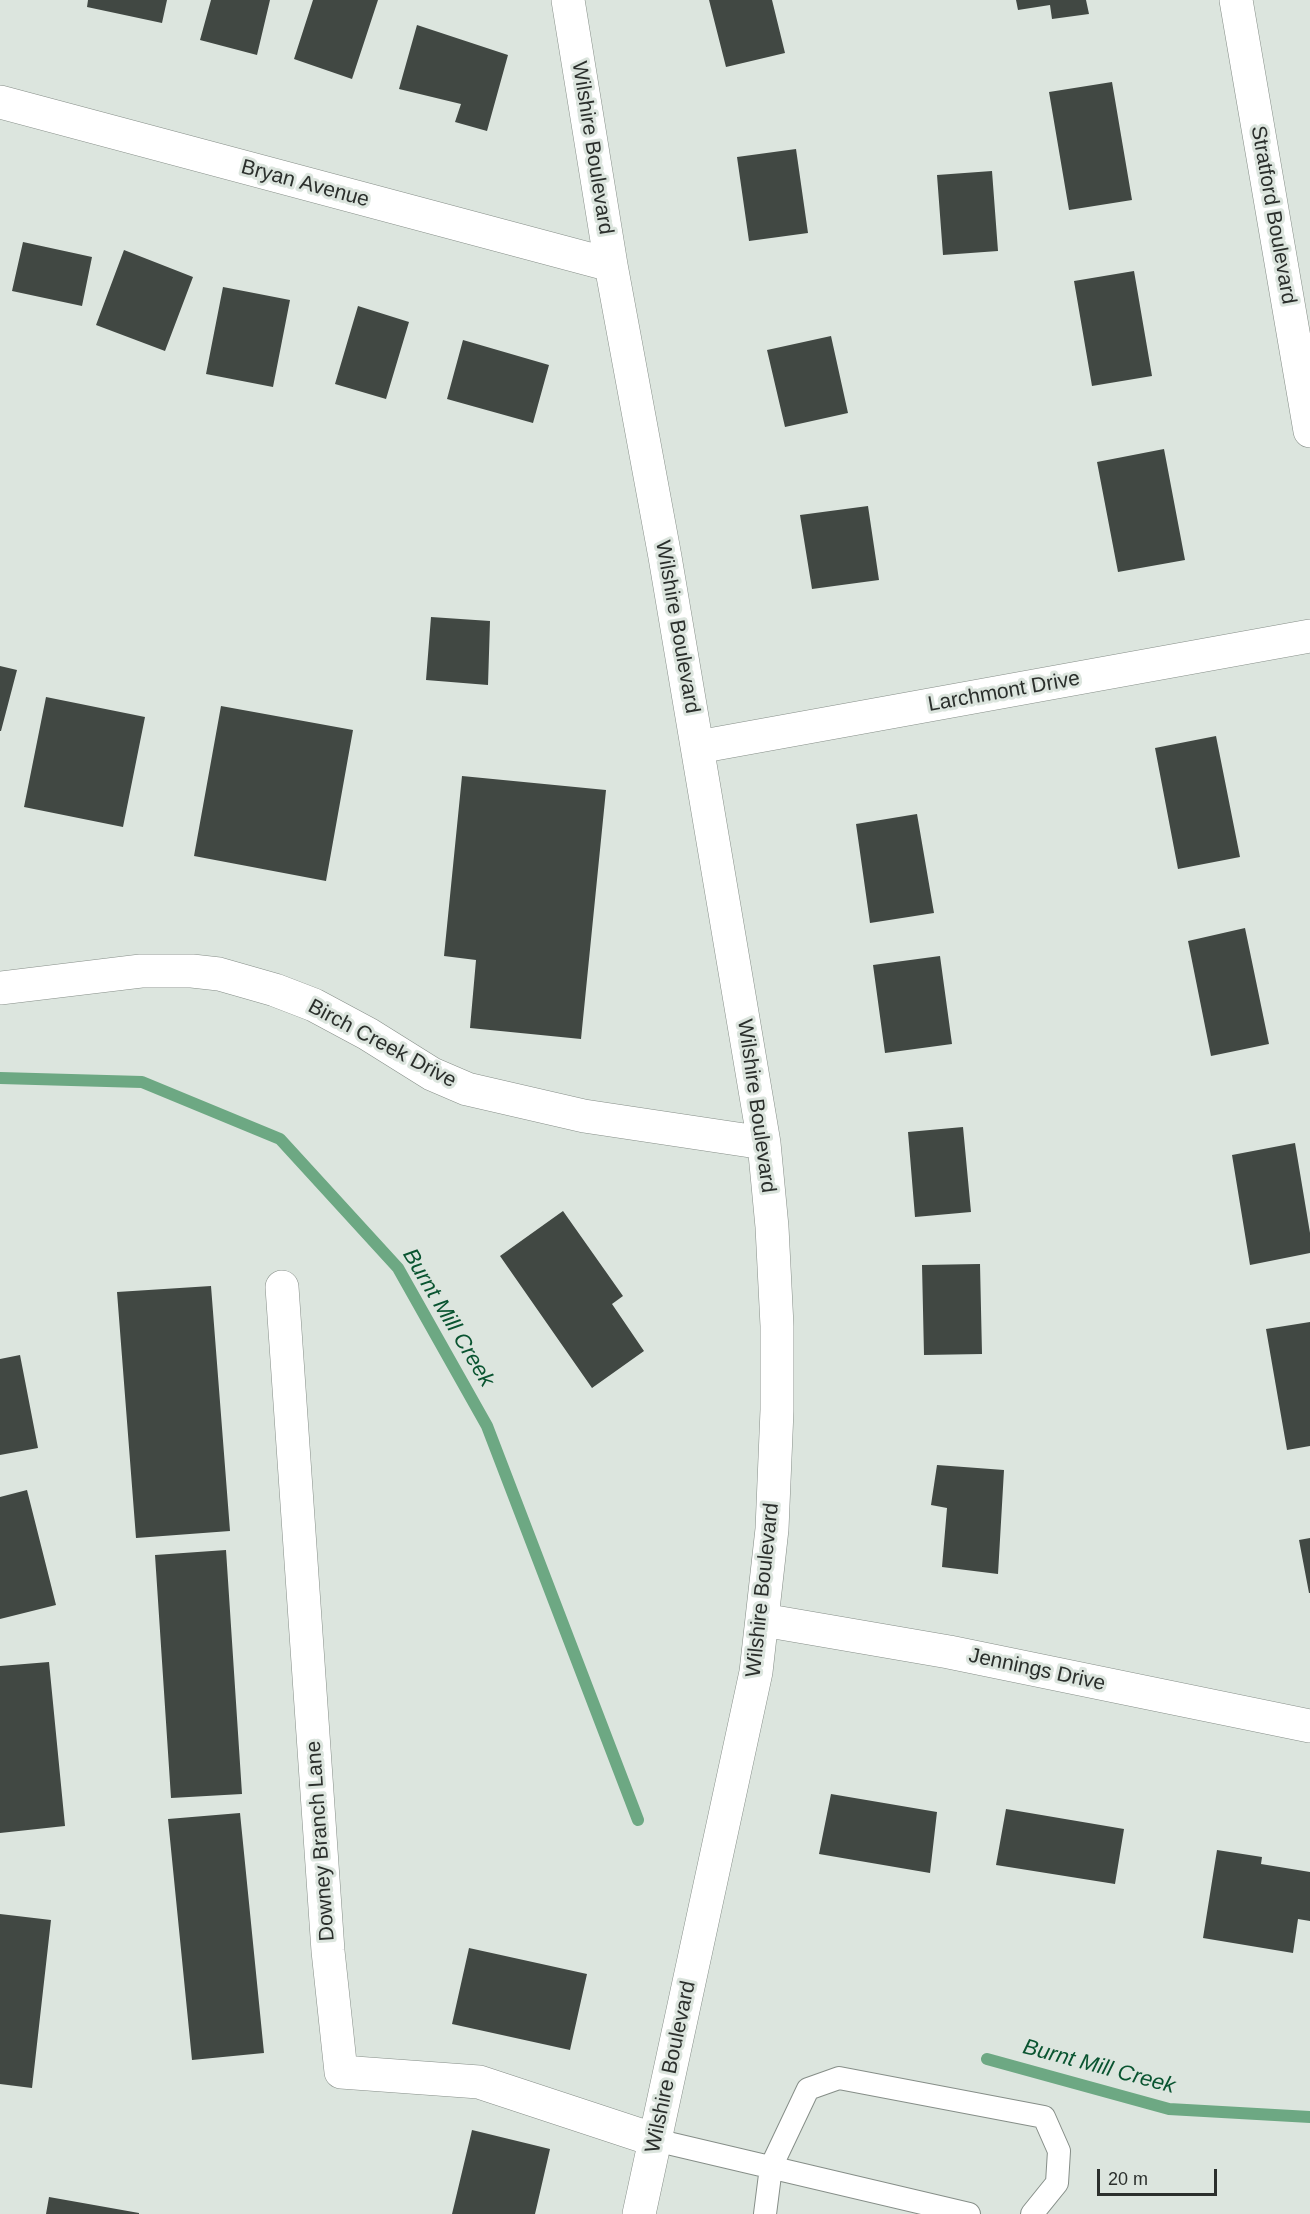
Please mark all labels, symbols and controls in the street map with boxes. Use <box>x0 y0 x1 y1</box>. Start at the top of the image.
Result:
street label: Wilshire Boulevard <box>566 60 618 236</box>
street label: Stratford Boulevard <box>1245 124 1301 306</box>
street label: Bryan Avenue <box>238 155 372 213</box>
street label: Wilshire Boulevard <box>649 539 705 715</box>
street label: Larchmont Drive <box>926 666 1082 718</box>
street label: Birch Creek Drive <box>303 994 461 1094</box>
street label: Wilshire Boulevard <box>731 1018 781 1194</box>
water label: Burnt Mill Creek <box>396 1244 500 1392</box>
street label: Wilshire Boulevard <box>741 1502 785 1678</box>
street label: Jennings Drive <box>966 1643 1108 1697</box>
street label: Downey Branch Lane <box>301 1740 341 1942</box>
street label: Wilshire Boulevard <box>640 1979 702 2155</box>
water label: Burnt Mill Creek <box>1020 2034 1178 2100</box>
scale bar <box>1100 2157 1220 2195</box>
text: 20 m <box>1108 2169 1148 2189</box>

